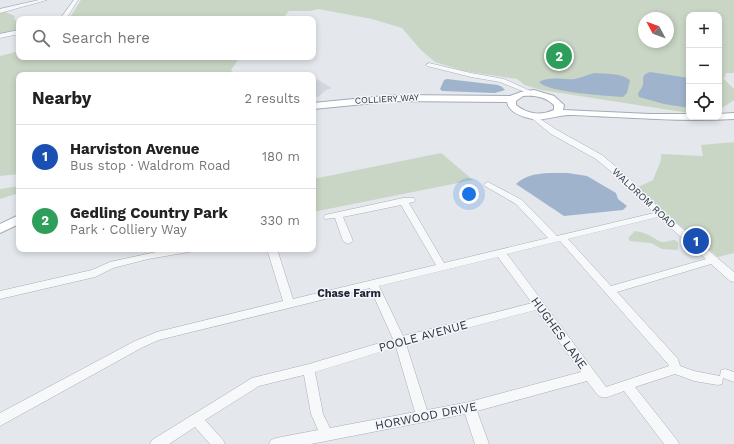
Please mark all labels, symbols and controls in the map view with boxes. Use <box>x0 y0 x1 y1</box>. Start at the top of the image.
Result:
north arrow <box>638 12 674 48</box>
map controls <box>686 12 722 120</box>
button: + <box>686 12 722 48</box>
search box <box>16 16 316 60</box>
icon: search <box>30 27 52 49</box>
text: Search here <box>62 29 150 47</box>
pin: 2 <box>546 41 572 71</box>
button: − <box>686 48 722 84</box>
button: locate <box>686 84 722 120</box>
text: Nearby <box>32 88 91 108</box>
text: 2 results <box>245 91 300 106</box>
street label: COLLIERY WAY <box>355 92 420 106</box>
text: Harviston Avenue <box>70 140 199 158</box>
text: 1 <box>42 149 48 164</box>
text: 180 m <box>262 149 300 164</box>
text: Bus stop · Waldrom Road <box>70 158 230 173</box>
street label: WALDROM ROAD <box>610 166 678 230</box>
your location <box>459 184 479 204</box>
text: Gedling Country Park <box>70 204 228 222</box>
text: 2 <box>41 213 49 228</box>
text: 330 m <box>260 213 300 228</box>
text: Park · Colliery Way <box>70 222 187 237</box>
pin: 1 <box>683 226 709 256</box>
district label: Chase Farm <box>317 287 381 300</box>
street label: HUGHES LANE <box>528 294 590 372</box>
street label: POOLE AVENUE <box>377 317 469 355</box>
street label: HORWOOD DRIVE <box>374 399 478 433</box>

